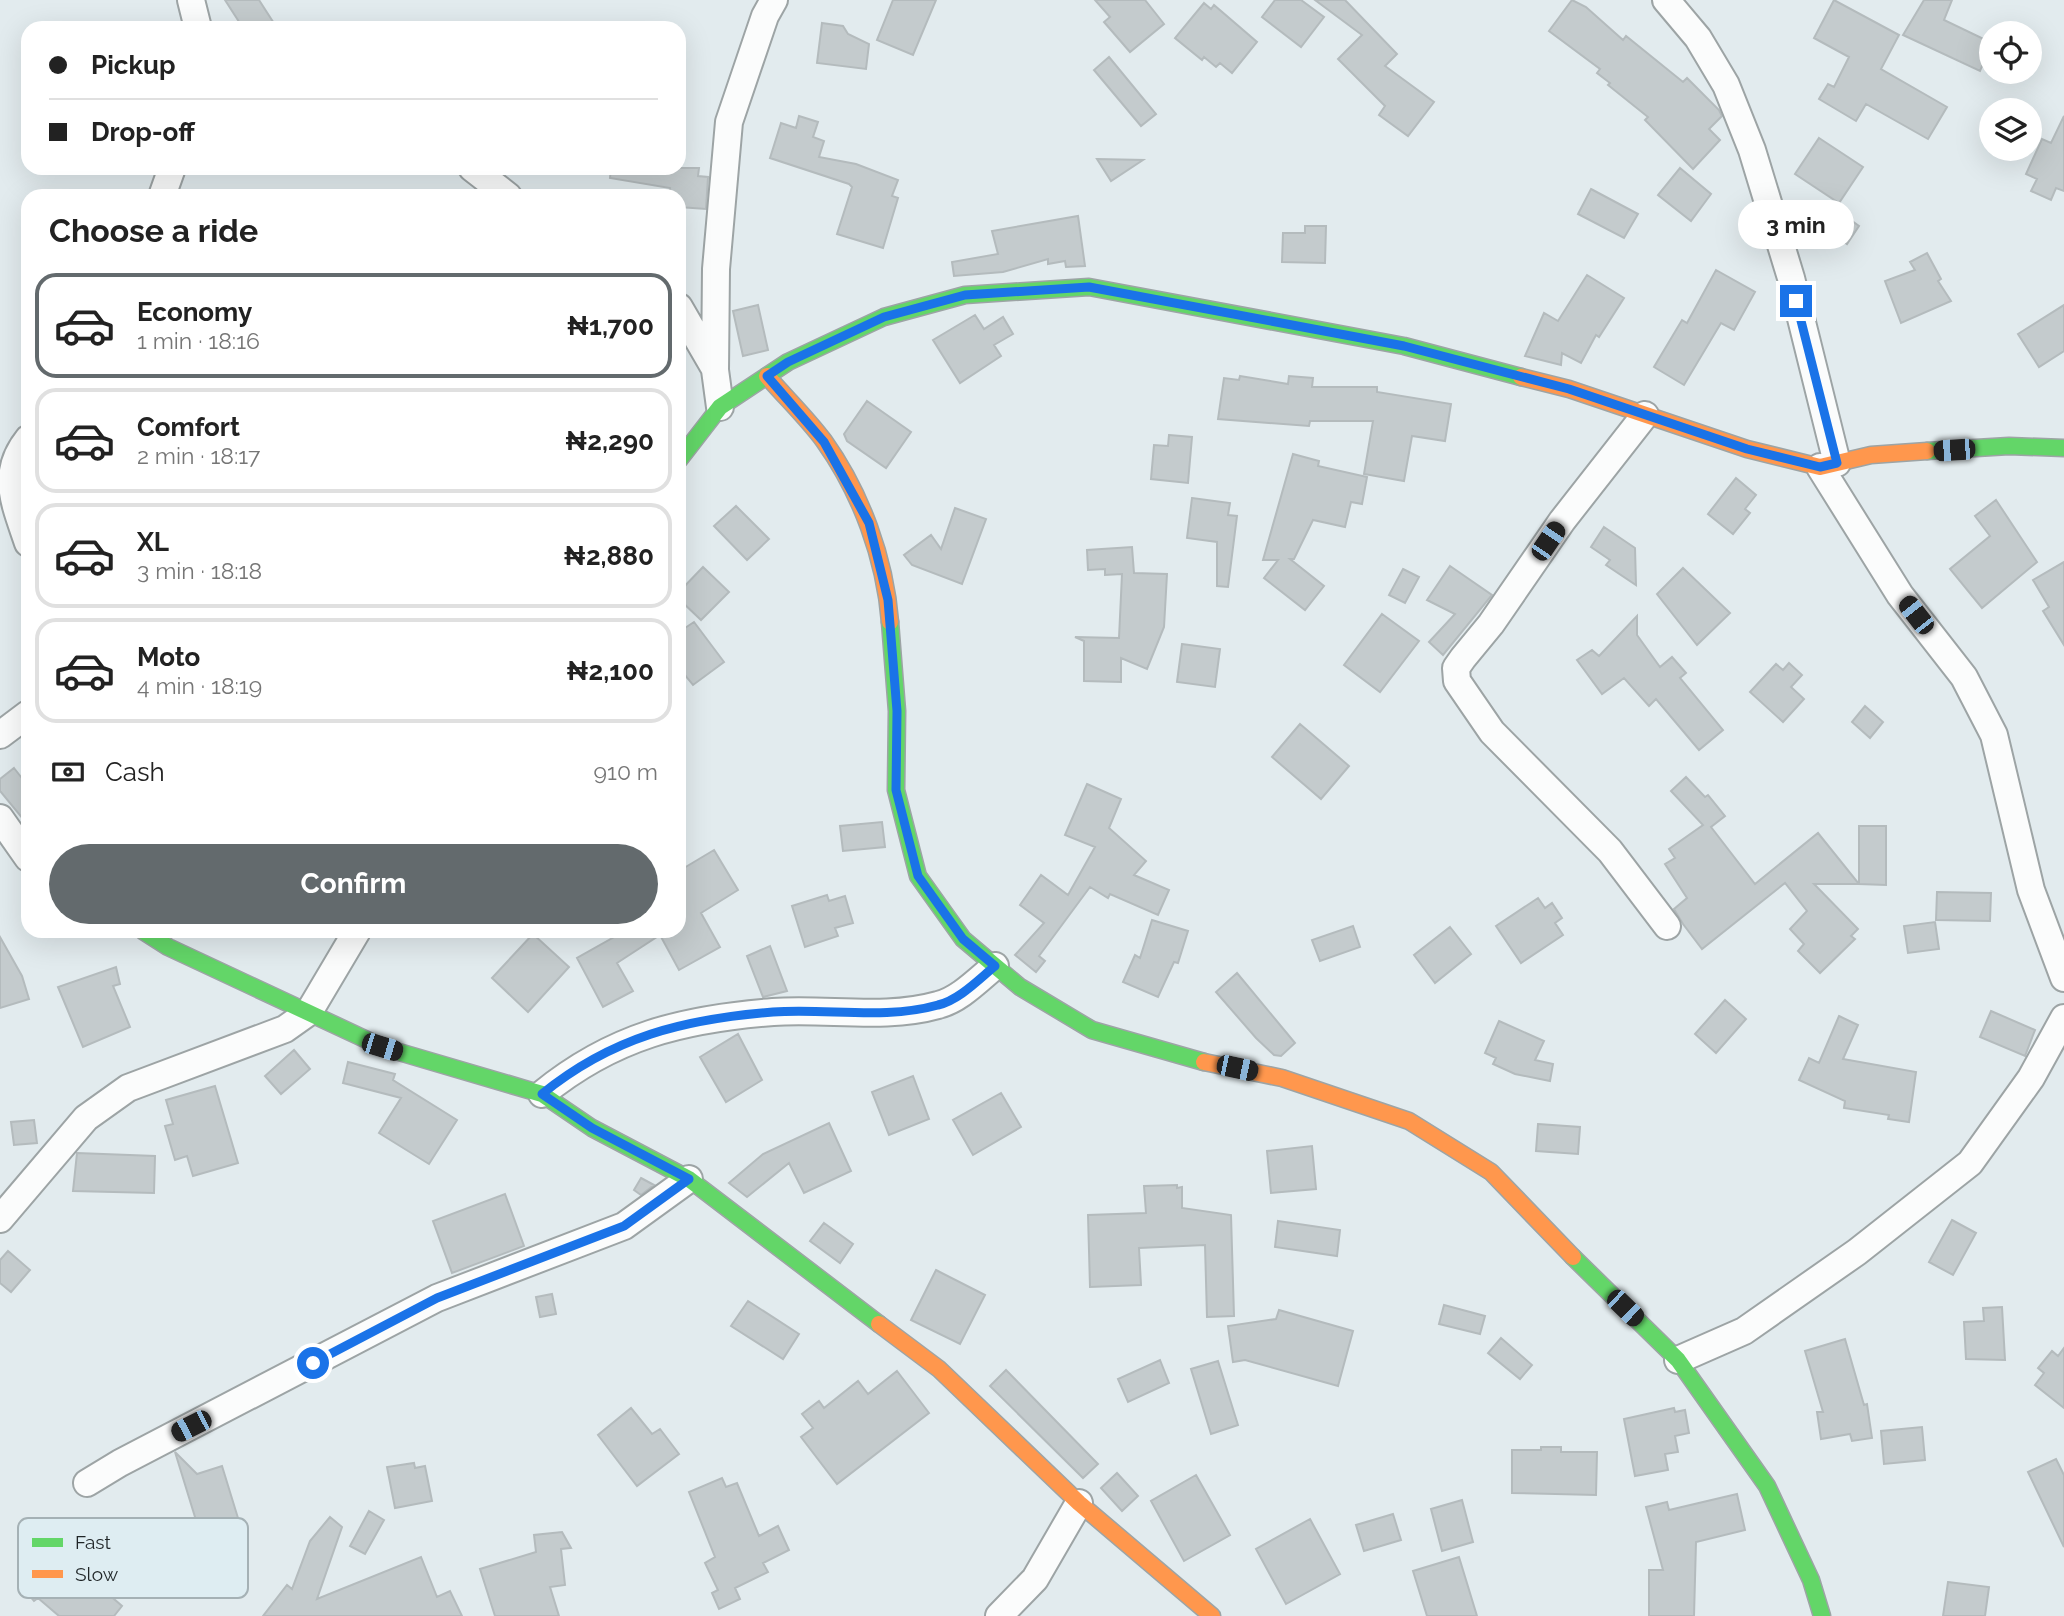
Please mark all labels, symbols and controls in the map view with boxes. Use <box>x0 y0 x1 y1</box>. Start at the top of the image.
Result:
map controls <box>1979 21 2042 161</box>
button: locate <box>1979 21 2042 84</box>
text: Pickup <box>91 50 176 80</box>
button: layers <box>1979 98 2042 161</box>
text: Drop-off <box>91 117 195 147</box>
callout: 3 min <box>1738 200 1854 248</box>
text: 3 min <box>1766 211 1826 238</box>
text: Choose a ride <box>49 212 258 249</box>
route end <box>1780 285 1812 317</box>
icon: car <box>53 294 116 357</box>
text: Economy <box>137 297 252 327</box>
text: ₦1,700 <box>567 311 654 341</box>
text: 1 min · 18:16 <box>137 327 260 354</box>
icon: car <box>53 409 116 472</box>
text: Comfort <box>137 412 240 442</box>
text: ₦2,290 <box>565 426 654 456</box>
car <box>1933 438 1976 462</box>
text: 2 min · 18:17 <box>137 442 260 469</box>
car <box>1528 518 1569 564</box>
icon: car <box>53 524 116 587</box>
text: XL <box>137 527 169 557</box>
text: ₦2,880 <box>564 541 654 571</box>
text: 3 min · 18:18 <box>137 557 262 584</box>
car <box>1895 592 1938 638</box>
icon: car <box>53 639 116 702</box>
text: Moto <box>137 642 200 672</box>
text: ₦2,100 <box>566 656 654 686</box>
text: 4 min · 18:19 <box>137 672 262 699</box>
icon: cash <box>49 753 87 791</box>
text: Cash <box>105 757 165 787</box>
text: 910 m <box>594 758 658 785</box>
button: Confirm <box>49 844 658 924</box>
car <box>359 1031 406 1063</box>
car <box>1215 1053 1260 1083</box>
car <box>1603 1286 1648 1330</box>
route start <box>297 1347 329 1379</box>
car <box>168 1407 215 1445</box>
legend <box>18 1518 248 1598</box>
text: Fast <box>75 1531 111 1553</box>
text: Slow <box>75 1563 119 1585</box>

